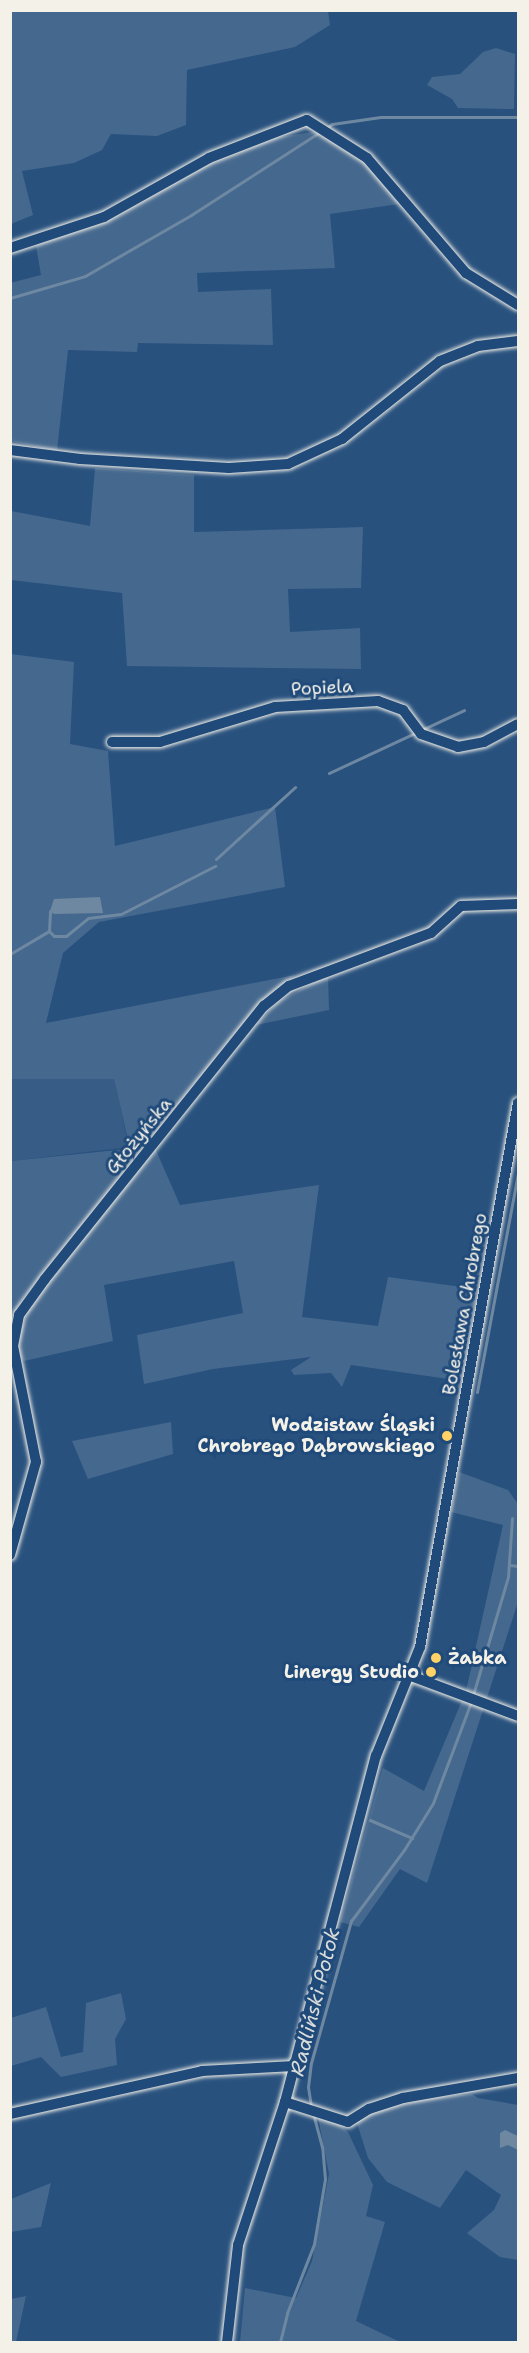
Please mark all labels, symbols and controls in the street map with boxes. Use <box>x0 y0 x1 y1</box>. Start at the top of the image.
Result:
street label: Popiela <box>290 676 354 700</box>
street label: Głożyńska <box>102 1093 176 1179</box>
street label: Bolesława Chrobrego <box>438 1211 492 1397</box>
place label: Wodzisław Śląski Chrobrego Dąbrowskiego <box>198 1415 435 1458</box>
marker: Wodzisław Śląski Chrobrego Dąbrowskiego <box>440 1429 454 1443</box>
place label: Żabka <box>448 1647 507 1669</box>
marker: Żabka <box>429 1651 443 1665</box>
place label: Linergy Studio <box>284 1661 419 1683</box>
marker: Linergy Studio <box>424 1665 438 1679</box>
water label: Radliński Potok <box>285 1925 345 2079</box>

